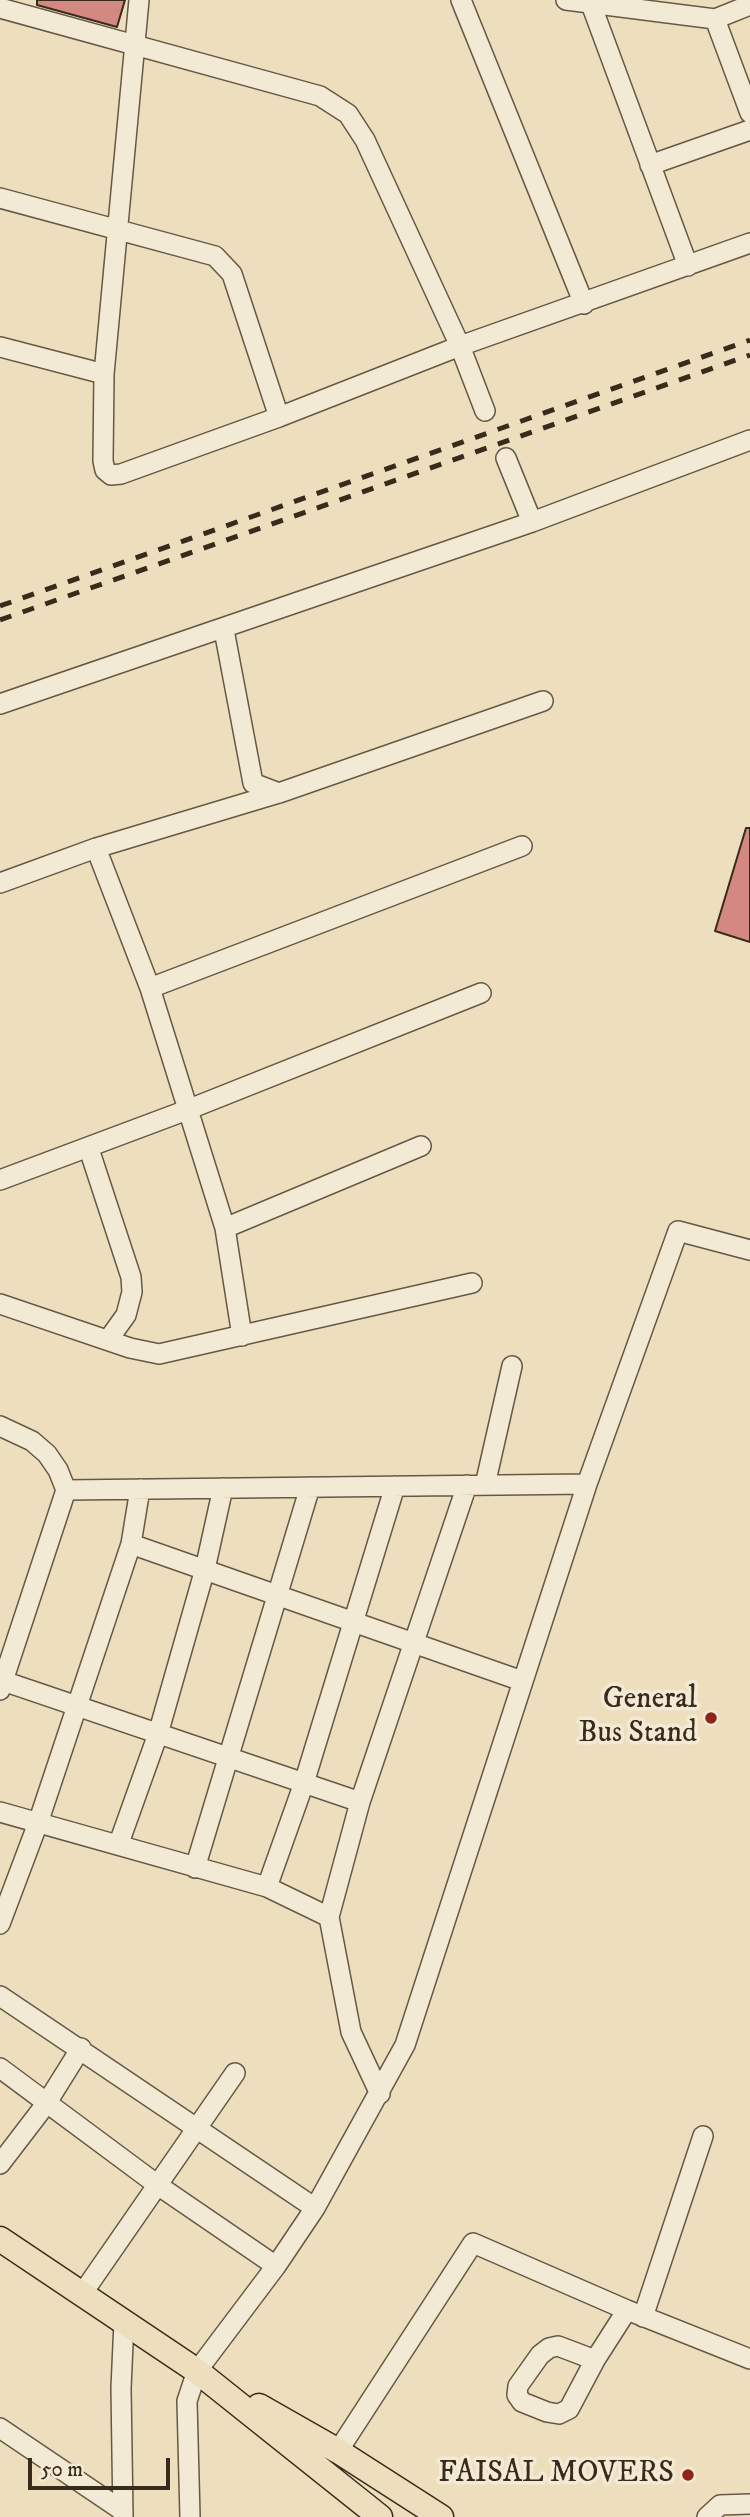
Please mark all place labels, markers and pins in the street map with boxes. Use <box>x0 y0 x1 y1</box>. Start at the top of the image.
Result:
place label: General Bus Stand <box>578 1683 697 1754</box>
marker: General Bus Stand <box>703 1710 719 1726</box>
place label: FAISAL MOVERS <box>438 2457 674 2493</box>
marker: FAISAL MOVERS <box>680 2467 696 2483</box>

